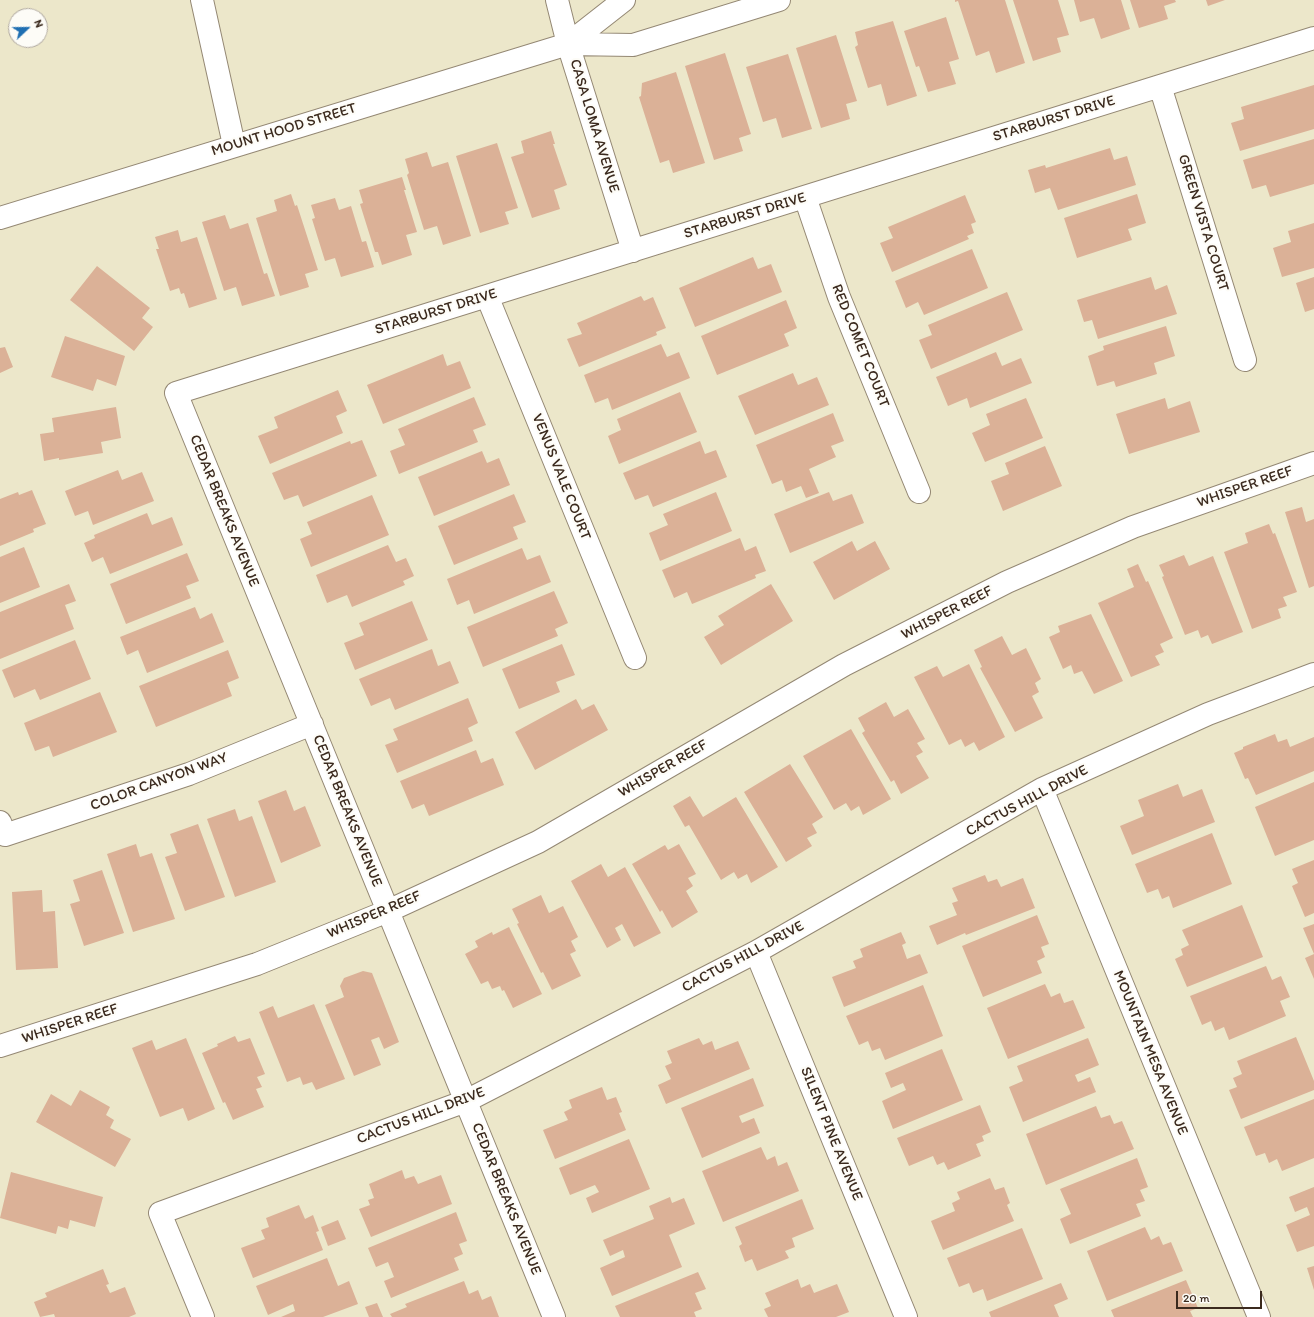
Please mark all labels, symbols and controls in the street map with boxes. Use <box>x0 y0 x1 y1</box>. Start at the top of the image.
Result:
north arrow <box>8 8 48 48</box>
text: N <box>31 18 46 30</box>
street label: CASA LOMA AVENUE <box>565 57 623 195</box>
street label: STARBURST DRIVE <box>991 92 1117 146</box>
street label: MOUNT HOOD STREET <box>209 99 359 161</box>
street label: GREEN VISTA COURT <box>1174 152 1232 294</box>
street label: STARBURST DRIVE <box>682 189 808 243</box>
street label: RED COMET COURT <box>827 282 893 410</box>
street label: STARBURST DRIVE <box>373 285 499 339</box>
street label: VENUS VALE COURT <box>527 411 595 543</box>
street label: CEDAR BREAKS AVENUE <box>185 432 263 590</box>
street label: WHISPER REEF <box>1195 462 1295 512</box>
street label: WHISPER REEF <box>898 582 996 644</box>
street label: CEDAR BREAKS AVENUE <box>308 732 386 890</box>
street label: WHISPER REEF <box>615 736 711 802</box>
street label: COLOR CANYON WAY <box>88 749 230 815</box>
street label: CACTUS HILL DRIVE <box>963 761 1091 841</box>
street label: WHISPER REEF <box>324 887 424 943</box>
street label: CACTUS HILL DRIVE <box>679 917 807 997</box>
street label: MOUNTAIN MESA AVENUE <box>1109 968 1191 1138</box>
street label: WHISPER REEF <box>19 1000 121 1048</box>
street label: SILENT PINE AVENUE <box>796 1065 866 1203</box>
street label: CACTUS HILL DRIVE <box>354 1083 488 1149</box>
street label: CEDAR BREAKS AVENUE <box>467 1120 545 1278</box>
scale bar <box>1178 1283 1264 1309</box>
text: 20 m <box>1183 1291 1210 1305</box>

